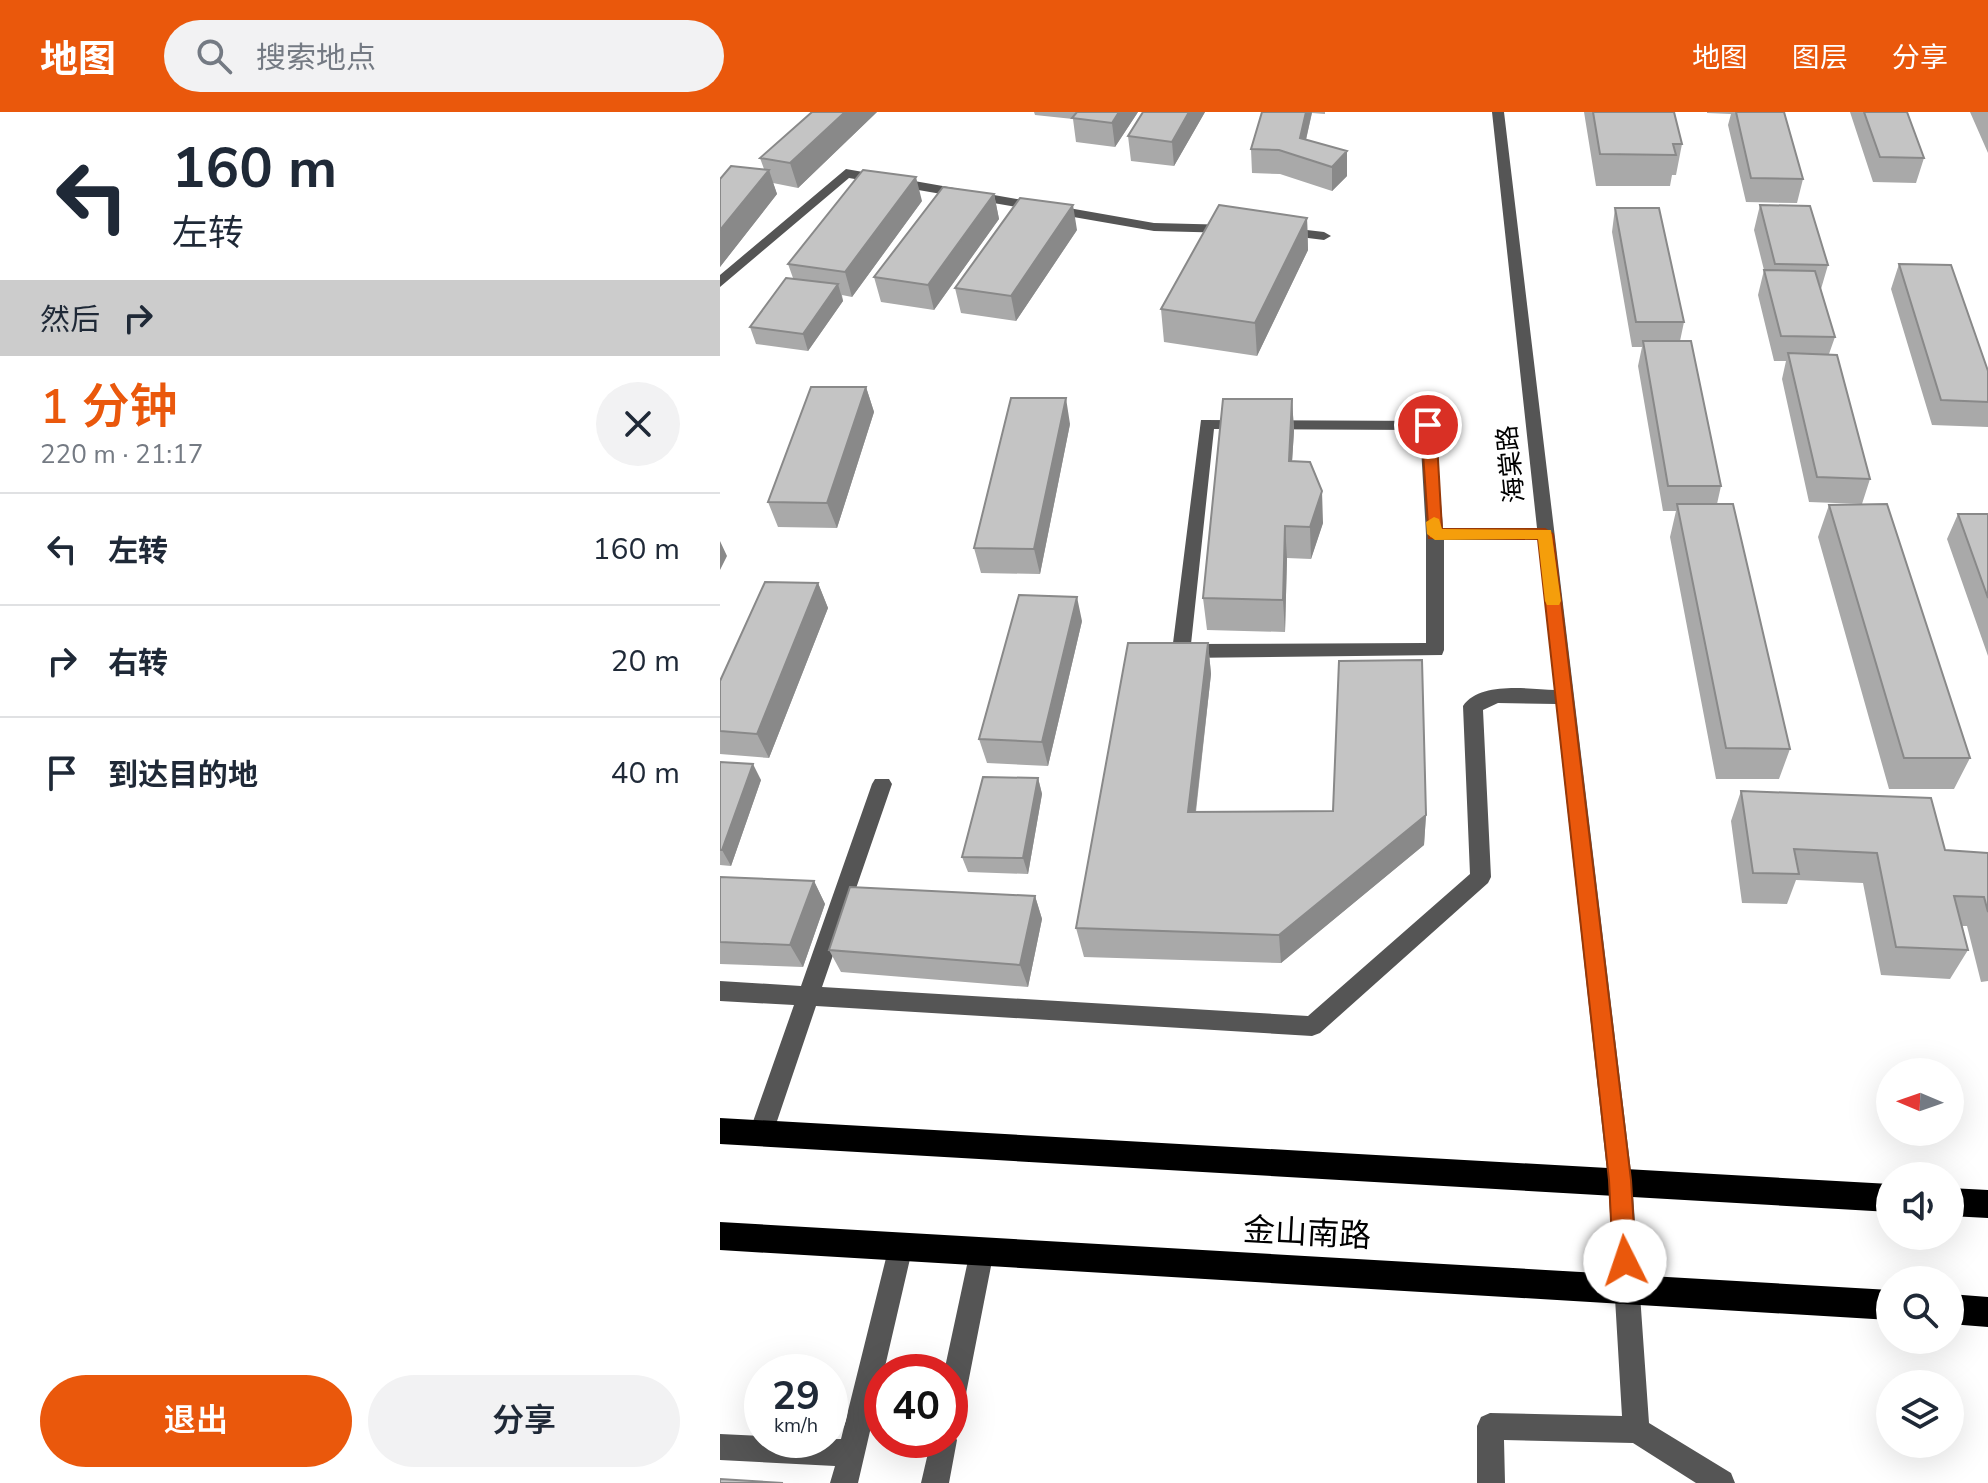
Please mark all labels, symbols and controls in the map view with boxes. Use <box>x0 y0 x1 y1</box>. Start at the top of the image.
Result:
search box <box>164 20 724 92</box>
text: 地图 <box>40 34 116 85</box>
icon: search <box>192 34 236 78</box>
text: 搜索地点 <box>256 38 376 79</box>
text: 地图 <box>1692 39 1748 77</box>
text: 图层 <box>1792 39 1848 77</box>
text: 分享 <box>1892 39 1948 77</box>
text: 160 m <box>172 130 337 207</box>
icon: left <box>40 144 144 248</box>
text: 左转 <box>172 209 244 258</box>
icon: right <box>116 296 160 340</box>
text: 然后 <box>40 300 100 341</box>
text: 1 分钟 <box>40 374 177 440</box>
button: close <box>596 382 680 466</box>
pin <box>1394 391 1462 459</box>
icon: arrive <box>1406 403 1450 447</box>
street label: 海棠路 <box>1490 423 1532 505</box>
text: 220 m · 21:17 <box>40 437 203 472</box>
icon: left <box>40 527 84 571</box>
text: 160 m <box>593 529 680 570</box>
text: 左转 <box>108 531 168 572</box>
icon: right <box>40 639 84 683</box>
text: 20 m <box>611 641 680 682</box>
text: 右转 <box>108 643 168 684</box>
icon: arrive <box>40 751 84 795</box>
text: 40 m <box>611 753 680 794</box>
text: 到达目的地 <box>108 755 258 796</box>
north arrow <box>1876 1058 1964 1146</box>
map controls <box>1876 1058 1964 1458</box>
button: sound <box>1876 1162 1964 1250</box>
street label: 金山南路 <box>1242 1208 1372 1258</box>
position arrow <box>1583 1219 1667 1303</box>
button: search <box>1876 1266 1964 1354</box>
speed limit sign: 40 <box>864 1354 968 1458</box>
text: 29 <box>772 1369 820 1423</box>
button: layers <box>1876 1370 1964 1458</box>
button: 退出 <box>40 1375 352 1467</box>
button: 分享 <box>368 1375 680 1467</box>
text: km/h <box>774 1412 818 1439</box>

